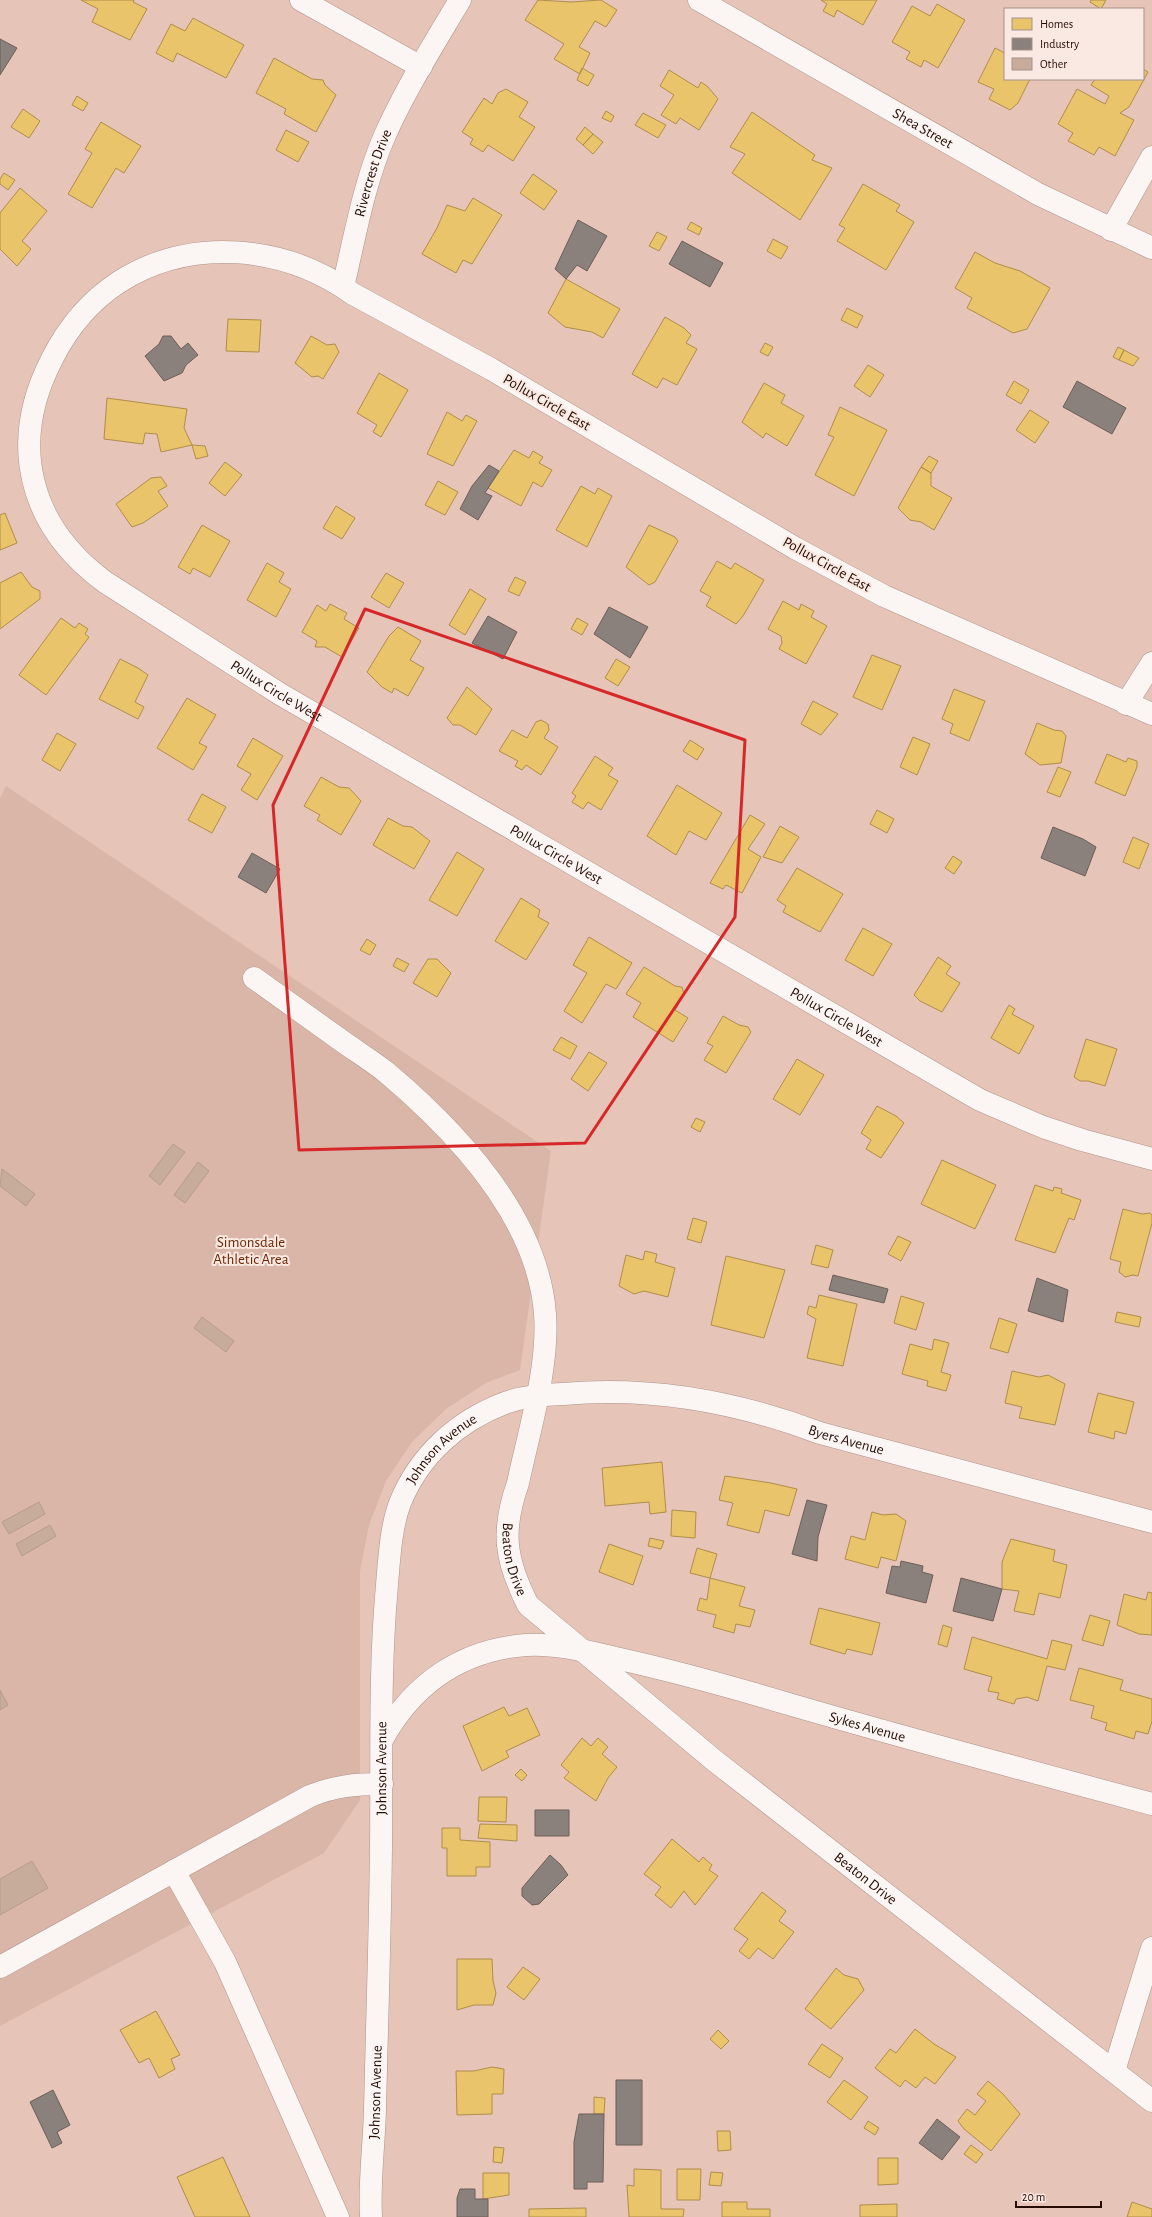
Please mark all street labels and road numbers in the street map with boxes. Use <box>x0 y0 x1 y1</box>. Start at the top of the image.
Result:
street label: Shea Street <box>890 106 955 152</box>
street label: Rivercrest Drive <box>352 127 395 218</box>
street label: Pollux Circle East <box>501 371 593 434</box>
street label: Pollux Circle East <box>780 534 873 595</box>
street label: Pollux Circle West <box>228 658 325 725</box>
street label: Pollux Circle West <box>507 822 605 887</box>
street label: Pollux Circle West <box>787 985 885 1050</box>
street label: Johnson Avenue <box>404 1411 479 1487</box>
street label: Byers Avenue <box>806 1422 886 1458</box>
street label: Beaton Drive <box>500 1522 529 1598</box>
street label: Sykes Avenue <box>827 1709 907 1745</box>
street label: Johnson Avenue <box>374 1721 389 1815</box>
street label: Beaton Drive <box>831 1850 900 1908</box>
street label: Johnson Avenue <box>367 2045 385 2140</box>

